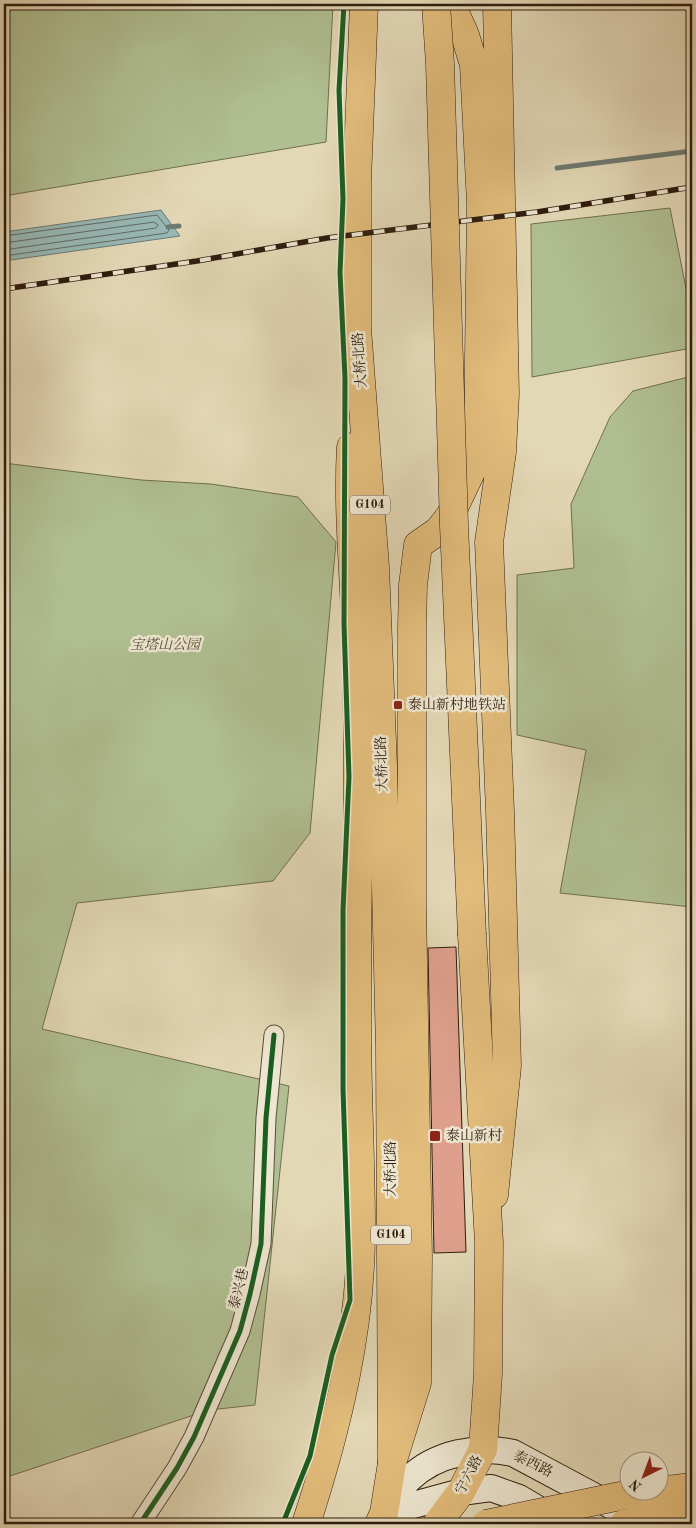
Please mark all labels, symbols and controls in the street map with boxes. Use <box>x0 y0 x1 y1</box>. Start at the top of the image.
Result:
street label: 大桥北路 <box>350 332 369 388</box>
road number: G104 <box>350 496 390 514</box>
park label: 宝塔山公园 <box>130 637 202 652</box>
place label: 泰山新村地铁站 <box>408 697 506 712</box>
marker: 泰山新村地铁站 <box>392 699 404 711</box>
street label: 大桥北路 <box>373 736 390 792</box>
place label: 泰山新村 <box>446 1128 502 1143</box>
marker: 泰山新村 <box>428 1129 442 1143</box>
street label: 大桥北路 <box>383 1141 398 1197</box>
road number: G104 <box>371 1226 411 1244</box>
street label: 泰兴巷 <box>226 1267 251 1311</box>
street label: 泰西路 <box>511 1448 555 1479</box>
north arrow <box>618 1450 668 1500</box>
street label: 宁六路 <box>452 1453 485 1497</box>
text: N <box>627 1476 645 1494</box>

